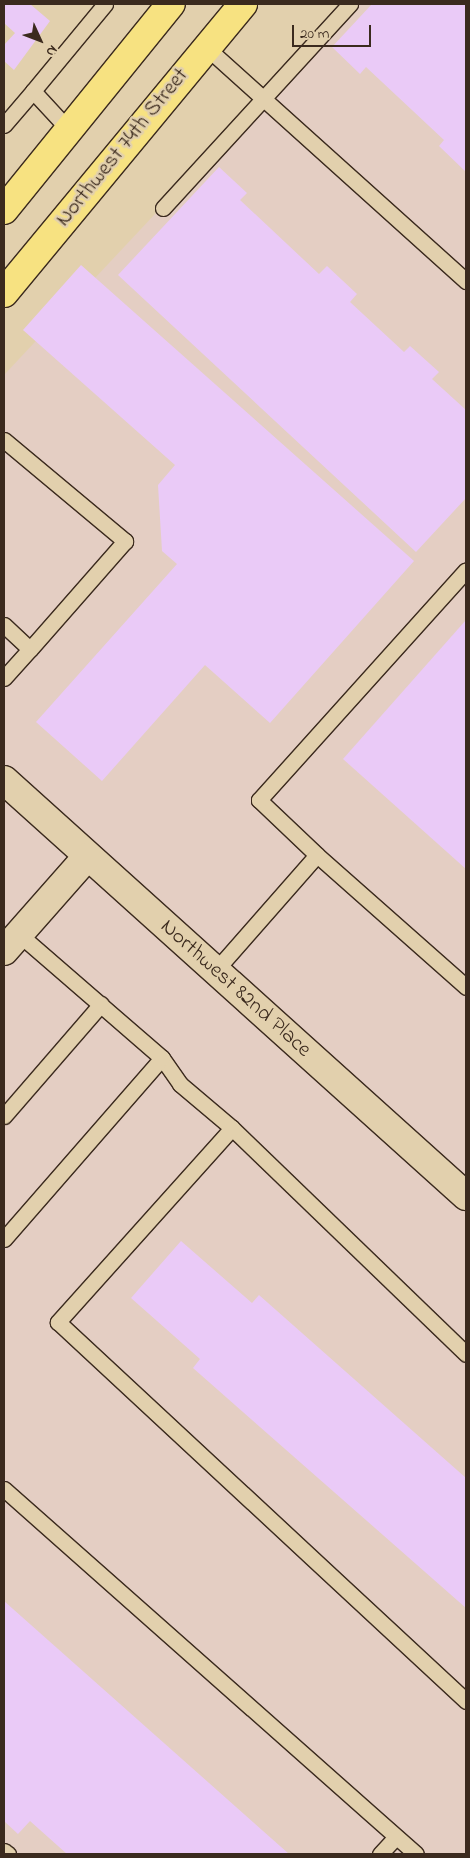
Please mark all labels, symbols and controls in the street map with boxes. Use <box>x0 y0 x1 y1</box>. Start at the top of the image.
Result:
north arrow <box>15 15 65 65</box>
scale bar <box>295 15 374 47</box>
text: 20 m <box>300 23 329 45</box>
text: N <box>40 40 62 61</box>
street label: Northwest 74th Street <box>51 63 195 233</box>
street label: Northwest 82nd Place <box>154 914 316 1064</box>

